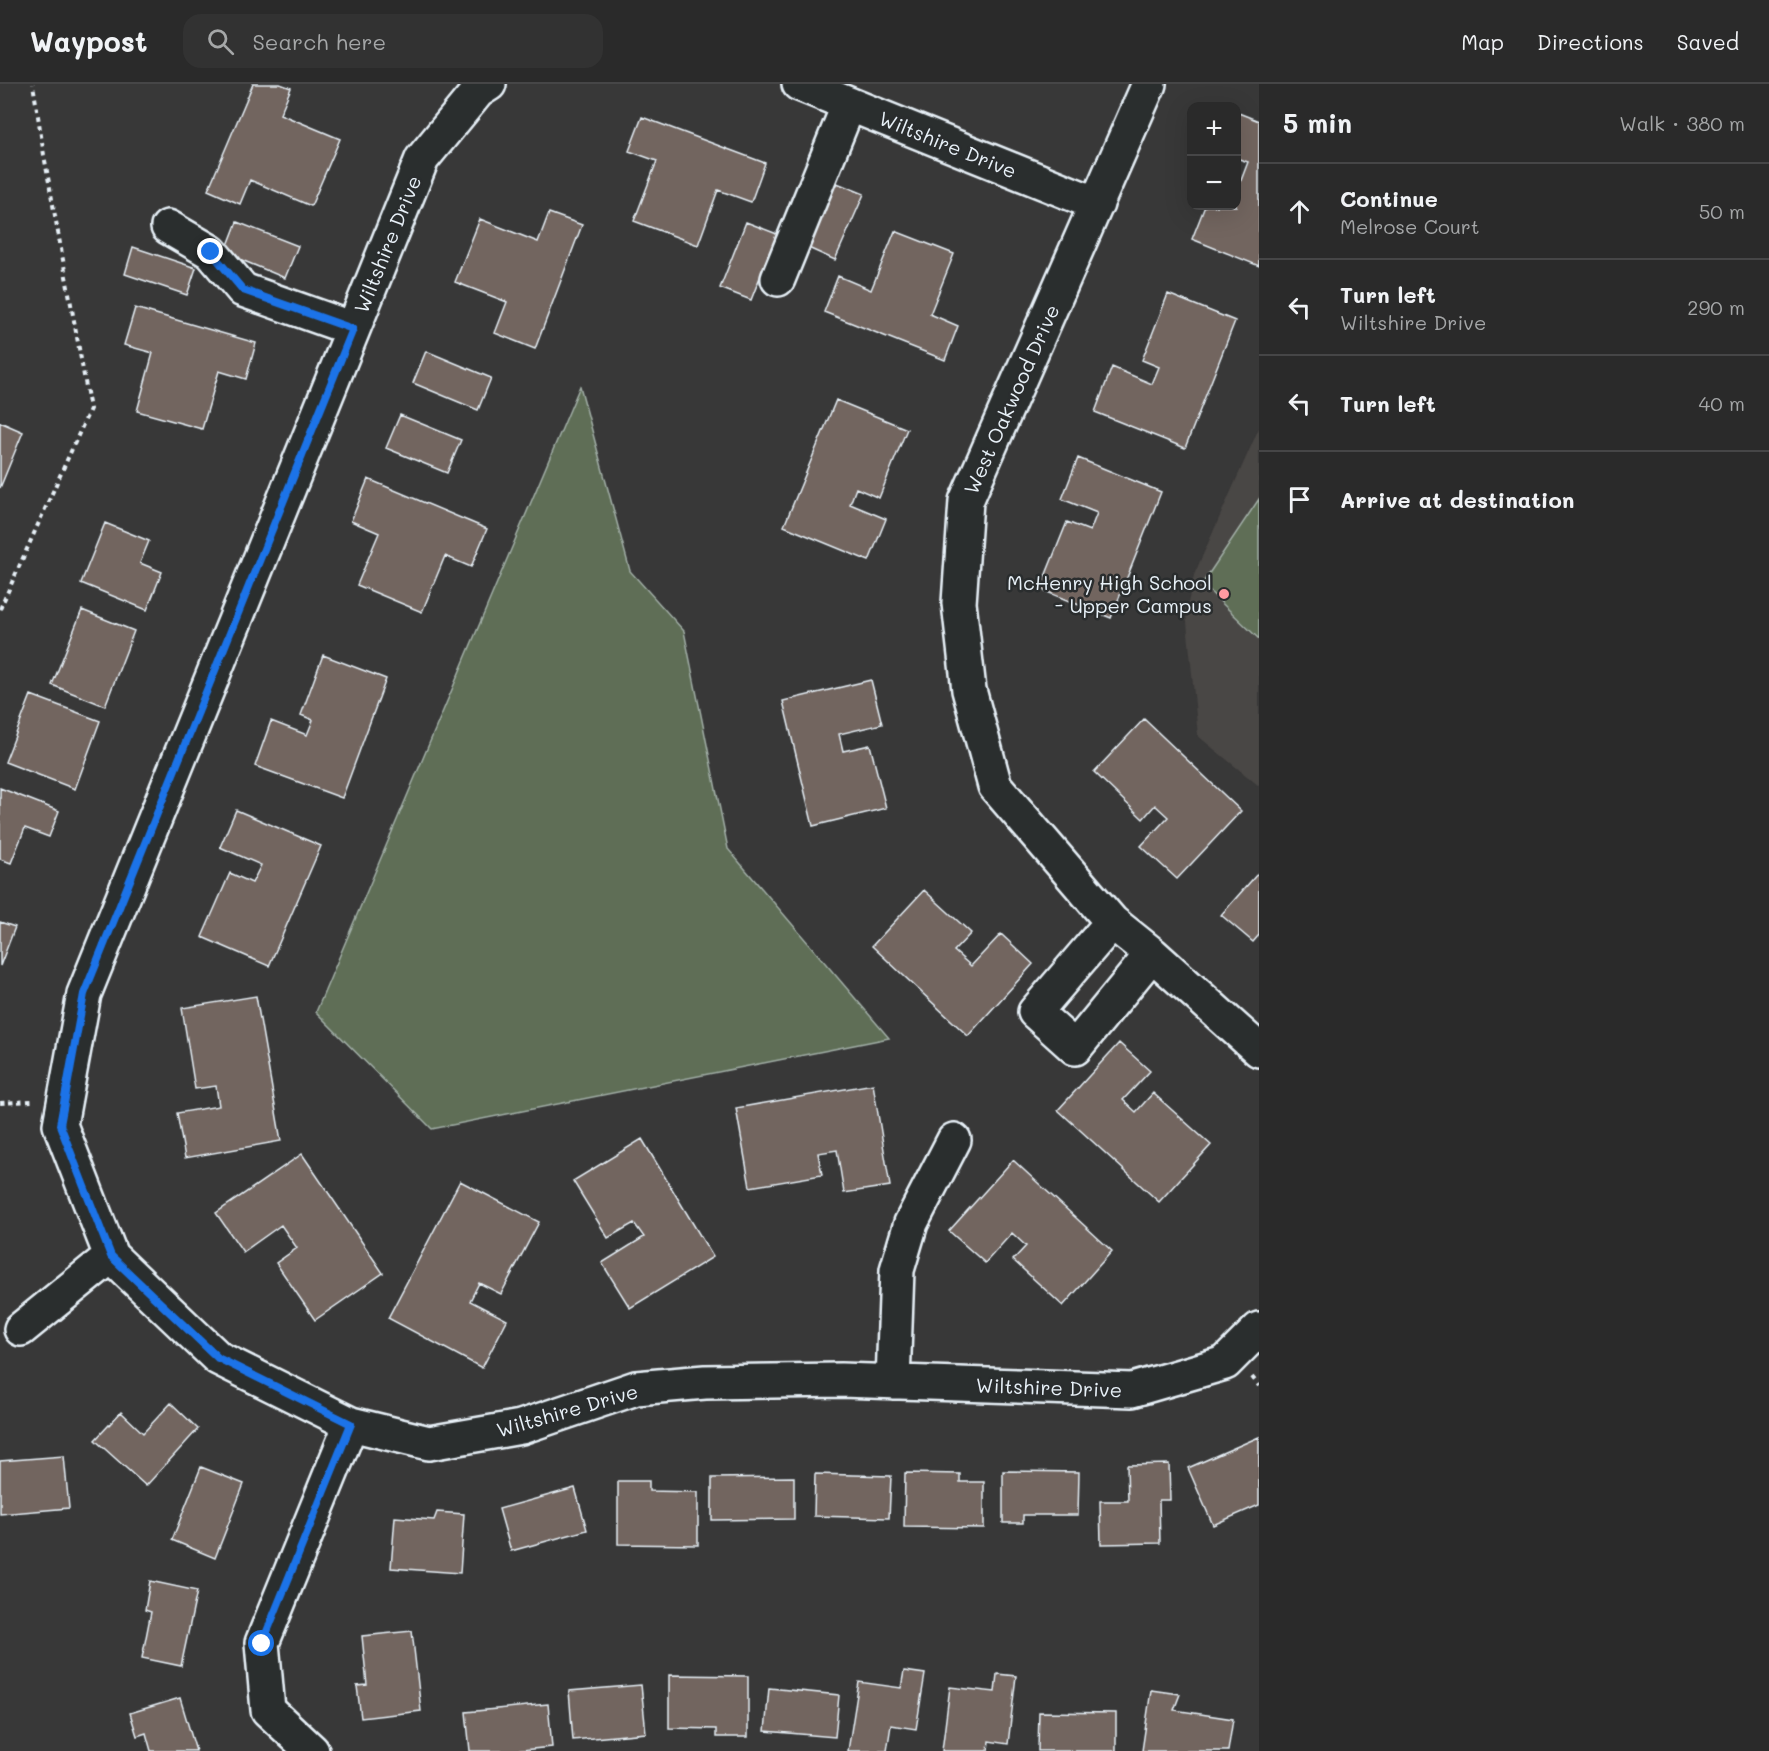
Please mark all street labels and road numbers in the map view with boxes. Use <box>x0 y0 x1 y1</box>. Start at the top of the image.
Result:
street label: Wiltshire Drive <box>875 105 1021 183</box>
street label: Wiltshire Drive <box>348 171 426 317</box>
street label: West Oakwood Drive <box>957 300 1065 498</box>
street label: Wiltshire Drive <box>975 1371 1123 1403</box>
street label: Wiltshire Drive <box>493 1377 641 1443</box>

